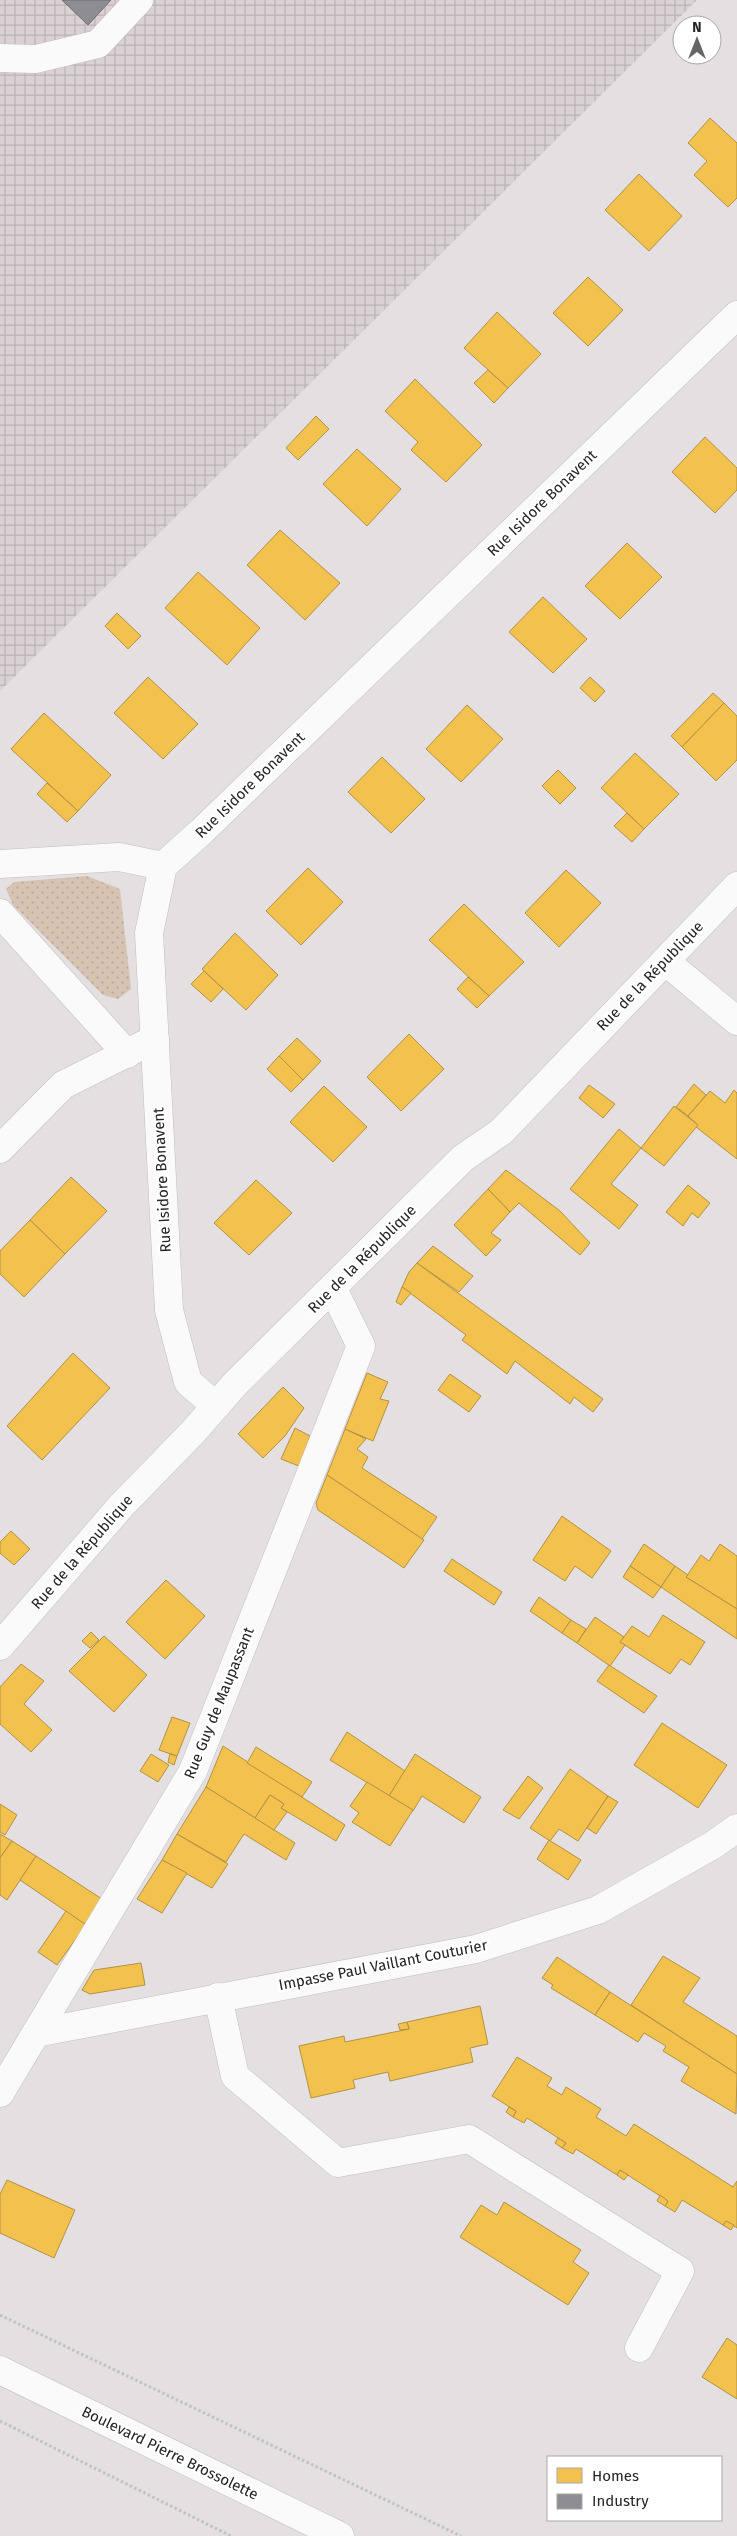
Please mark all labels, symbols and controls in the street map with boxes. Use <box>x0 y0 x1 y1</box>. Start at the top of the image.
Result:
north arrow <box>672 15 722 65</box>
text: N <box>692 19 702 36</box>
street label: Rue Isidore Bonavent <box>484 446 601 560</box>
street label: Rue Isidore Bonavent <box>192 728 309 842</box>
street label: Rue de la République <box>593 917 707 1035</box>
street label: Rue Isidore Bonavent <box>149 1106 175 1253</box>
street label: Rue de la République <box>304 1201 420 1317</box>
street label: Rue de la République <box>27 1491 137 1613</box>
street label: Rue Guy de Maupassant <box>180 1624 258 1781</box>
street label: Impasse Paul Vaillant Couturier <box>277 1936 489 1994</box>
street label: Boulevard Pierre Brossolette <box>79 2402 261 2504</box>
legend <box>547 2456 722 2521</box>
text: Homes <box>592 2467 639 2485</box>
text: Industry <box>592 2492 649 2510</box>

